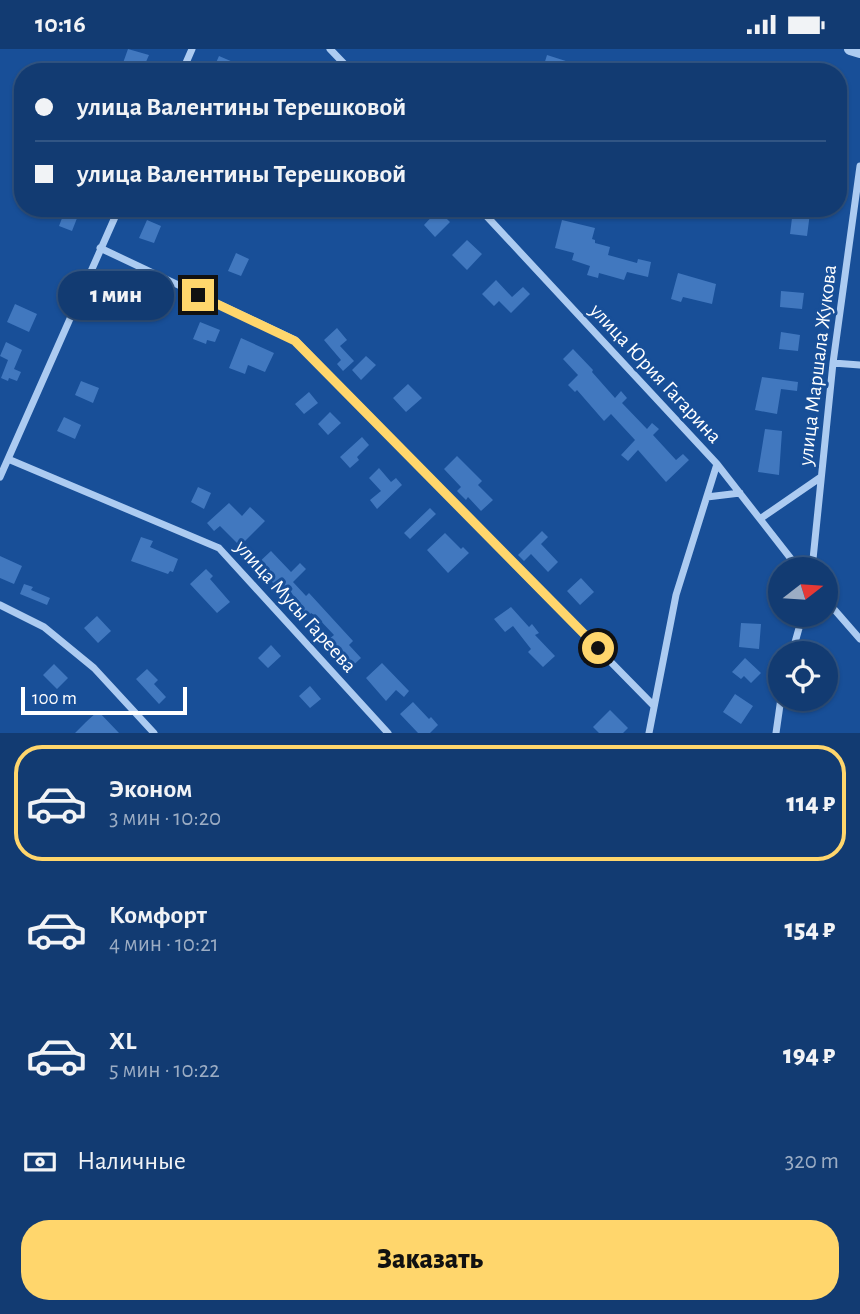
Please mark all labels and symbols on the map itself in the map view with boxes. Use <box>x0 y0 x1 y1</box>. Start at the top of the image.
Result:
street label: улица Маршала Жукова <box>795 263 840 468</box>
callout: 1 мин <box>58 271 174 319</box>
route end <box>182 279 214 311</box>
street label: улица Юрия Гагарина <box>585 299 726 447</box>
street label: улица Мусы Гареева <box>230 535 361 677</box>
north arrow <box>768 557 838 627</box>
route start <box>582 632 614 664</box>
scale bar <box>21 684 187 716</box>

